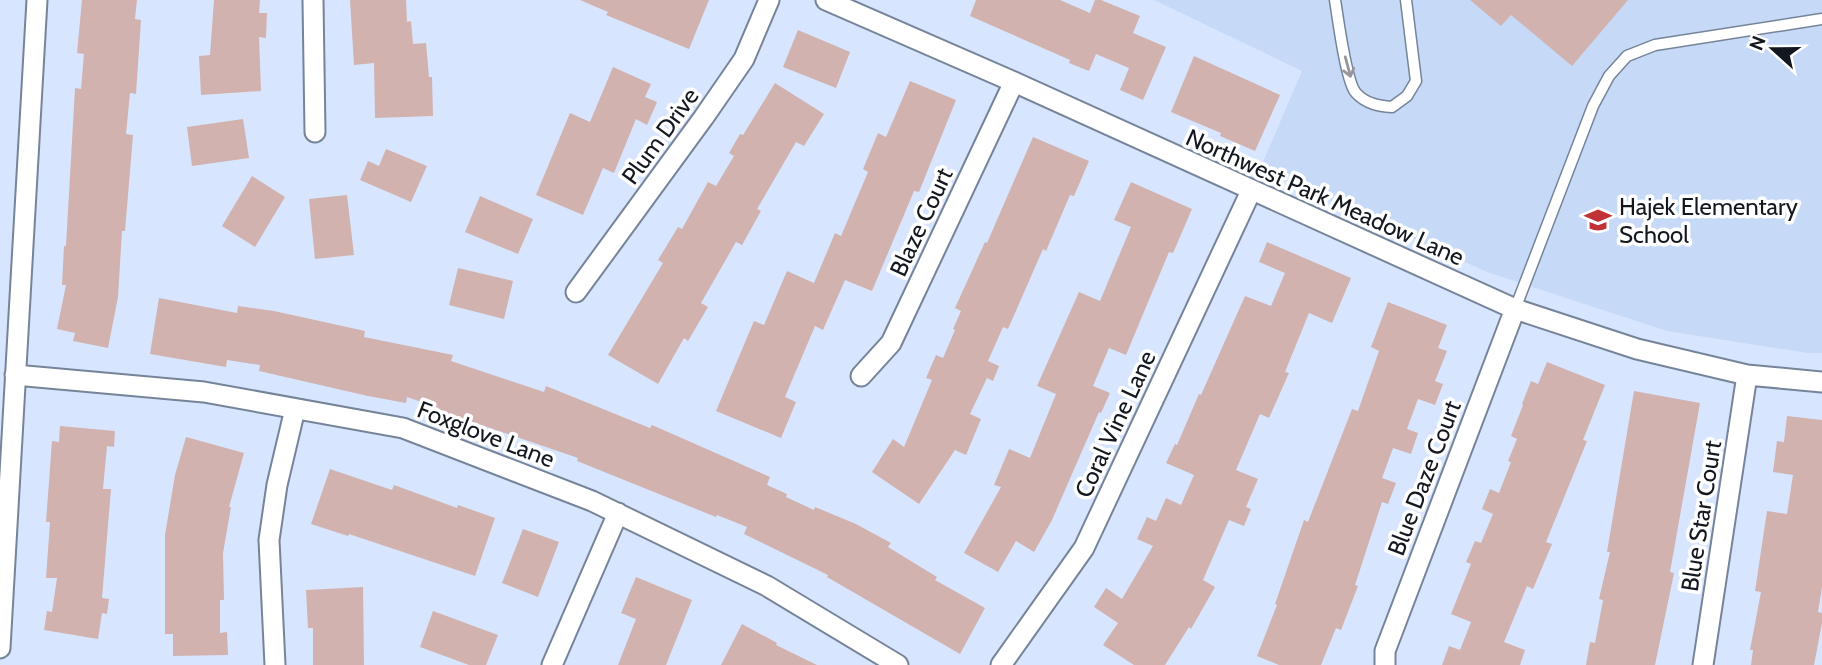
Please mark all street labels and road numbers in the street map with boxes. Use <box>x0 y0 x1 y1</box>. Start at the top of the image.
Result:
street label: Plum Drive <box>615 82 705 190</box>
street label: Northwest Park Meadow Lane <box>1181 122 1469 272</box>
street label: Blaze Court <box>883 163 959 281</box>
street label: Coral Vine Lane <box>1068 346 1162 502</box>
street label: Foxglove Lane <box>413 395 559 473</box>
street label: Blue Daze Court <box>1381 396 1467 560</box>
street label: Blue Star Court <box>1675 439 1727 593</box>

